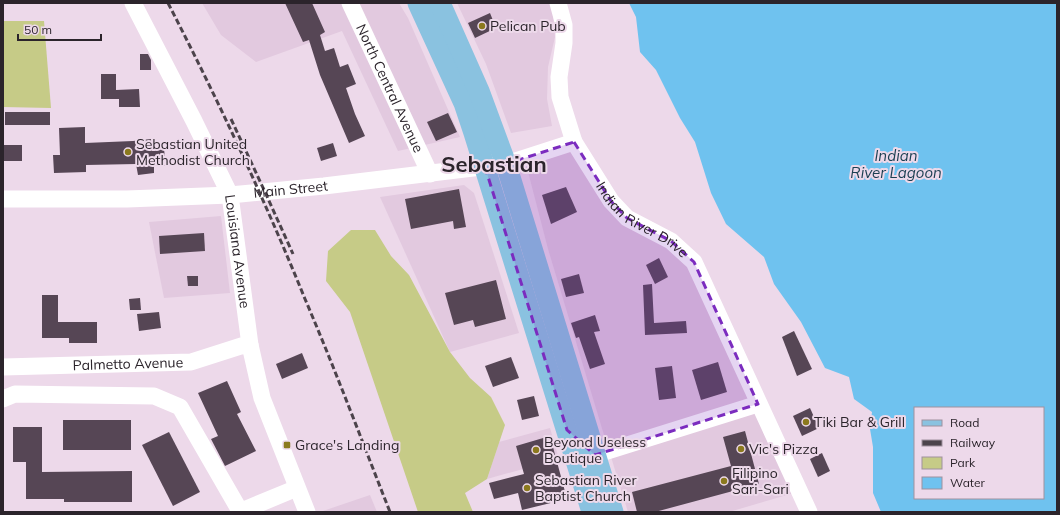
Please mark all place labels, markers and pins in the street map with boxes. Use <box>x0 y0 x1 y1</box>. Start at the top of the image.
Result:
place label: Pelican Pub <box>490 17 566 35</box>
marker: Pelican Pub <box>477 21 487 31</box>
place label: Sebastian United Methodist Church <box>136 135 250 169</box>
marker: Sebastian United Methodist Church <box>123 147 133 157</box>
place label: Tiki Bar & Grill <box>814 413 905 431</box>
marker: Tiki Bar & Grill <box>801 417 811 427</box>
place label: Beyond Useless Boutique <box>544 433 646 467</box>
place label: Grace's Landing <box>295 436 399 454</box>
marker: Grace's Landing <box>282 440 292 450</box>
place label: Vic's Pizza <box>749 440 818 458</box>
marker: Vic's Pizza <box>736 444 746 454</box>
marker: Beyond Useless Boutique <box>531 445 541 455</box>
place label: Filipino Sari-Sari <box>732 464 789 498</box>
place label: Sebastian River Baptist Church <box>535 471 637 505</box>
marker: Filipino Sari-Sari <box>719 476 729 486</box>
marker: Sebastian River Baptist Church <box>522 483 532 493</box>

